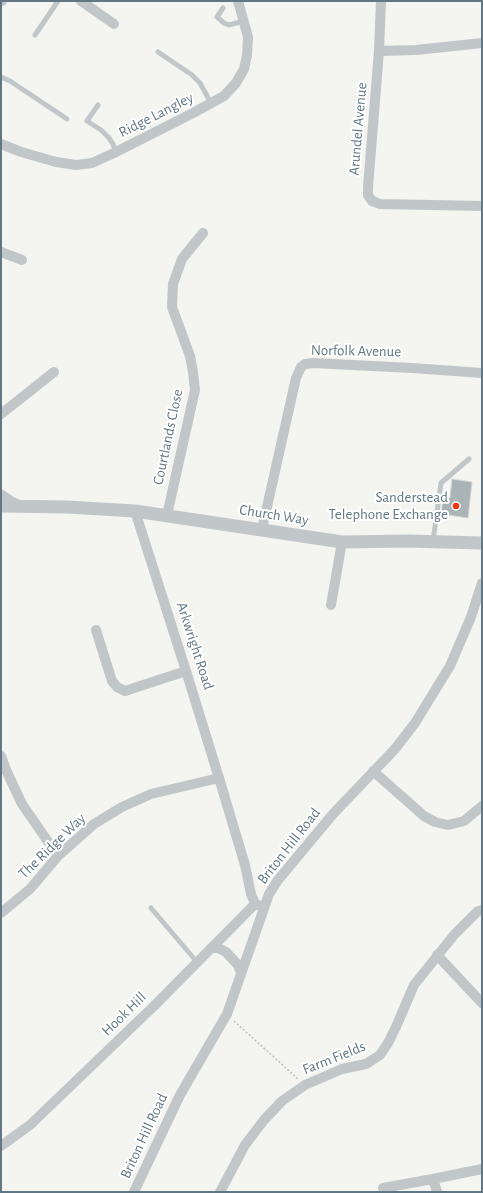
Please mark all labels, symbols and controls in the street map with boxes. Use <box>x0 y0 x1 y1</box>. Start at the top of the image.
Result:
street label: Arundel Avenue <box>345 82 371 176</box>
street label: Ridge Langley <box>116 88 196 142</box>
street label: Norfolk Avenue <box>311 341 401 361</box>
street label: Courtlands Close <box>149 388 187 486</box>
place label: Sanderstead Telephone Exchange <box>328 488 448 523</box>
street label: Church Way <box>238 501 310 529</box>
marker: Sanderstead Telephone Exchange <box>451 501 461 511</box>
street label: Arkwright Road <box>172 600 218 692</box>
street label: Briton Hill Road <box>254 804 324 888</box>
street label: The Ridge Way <box>15 809 89 883</box>
street label: Hook Hill <box>98 988 150 1040</box>
street label: Farm Fields <box>300 1037 368 1079</box>
street label: Briton Hill Road <box>116 1091 172 1181</box>

